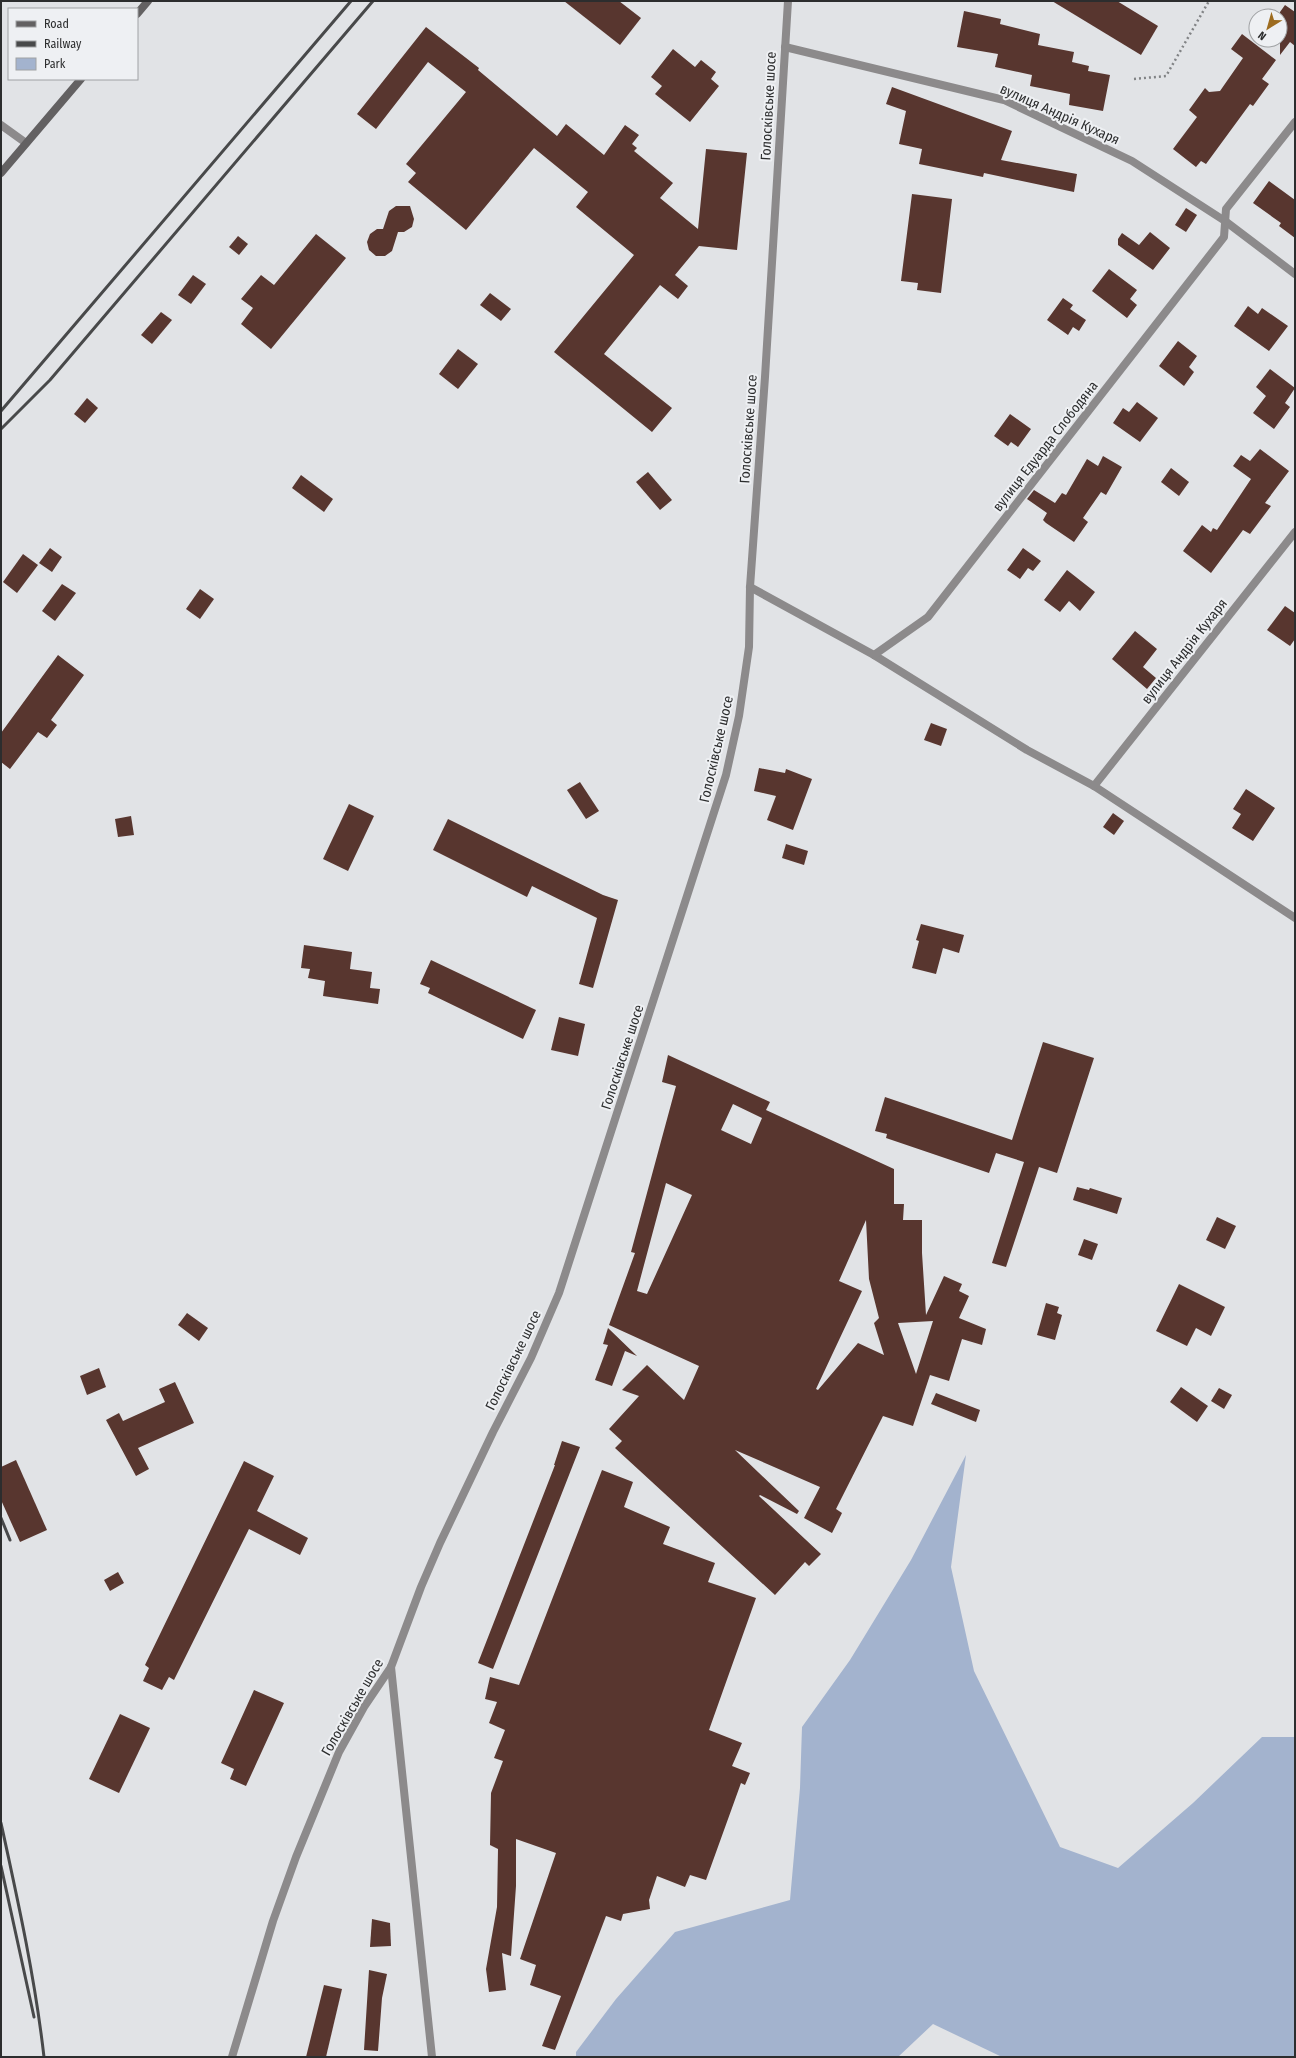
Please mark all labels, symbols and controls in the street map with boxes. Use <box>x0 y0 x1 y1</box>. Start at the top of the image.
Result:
legend <box>8 8 138 80</box>
north arrow <box>1248 8 1288 48</box>
text: Road <box>44 17 69 31</box>
text: N <box>1256 28 1269 43</box>
text: Railway <box>44 37 82 51</box>
street label: Голосківське шосе <box>757 51 780 161</box>
text: Park <box>44 57 66 71</box>
street label: вулиця Андрія Кухаря <box>997 80 1122 148</box>
street label: Голосківське шосе <box>736 374 761 484</box>
street label: вулиця Едуарда Слободяна <box>989 378 1102 515</box>
street label: вулиця Андрія Кухаря <box>1138 595 1231 707</box>
street label: Голосківське шосе <box>696 694 737 804</box>
street label: Голосківське шосе <box>598 1003 647 1112</box>
street label: Голосківське шосе <box>482 1307 545 1413</box>
street label: Голосківське шосе <box>318 1656 387 1759</box>

